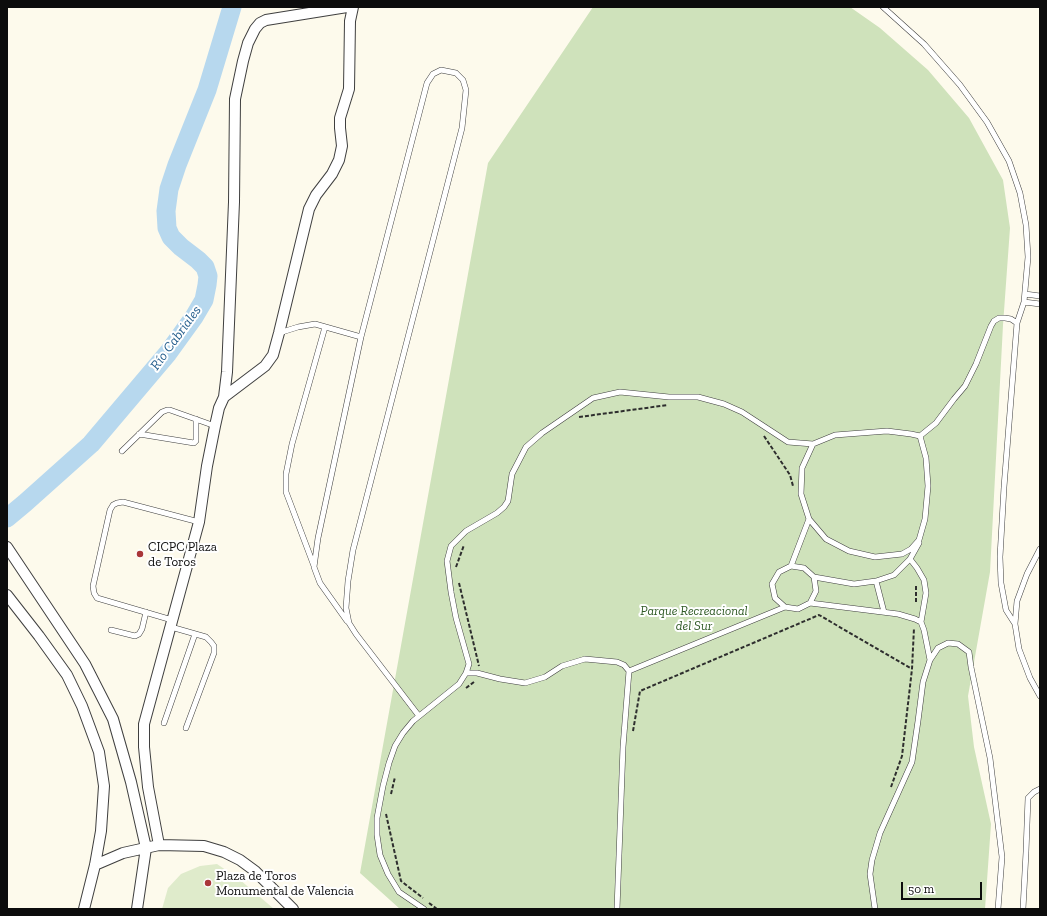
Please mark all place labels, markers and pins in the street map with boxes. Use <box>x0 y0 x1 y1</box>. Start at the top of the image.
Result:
place label: CICPC Plaza de Toros <box>148 539 217 570</box>
marker: CICPC Plaza de Toros <box>135 549 145 559</box>
place label: Plaza de Toros Monumental de Valencia <box>216 868 354 899</box>
marker: Plaza de Toros Monumental de Valencia <box>203 878 213 888</box>

